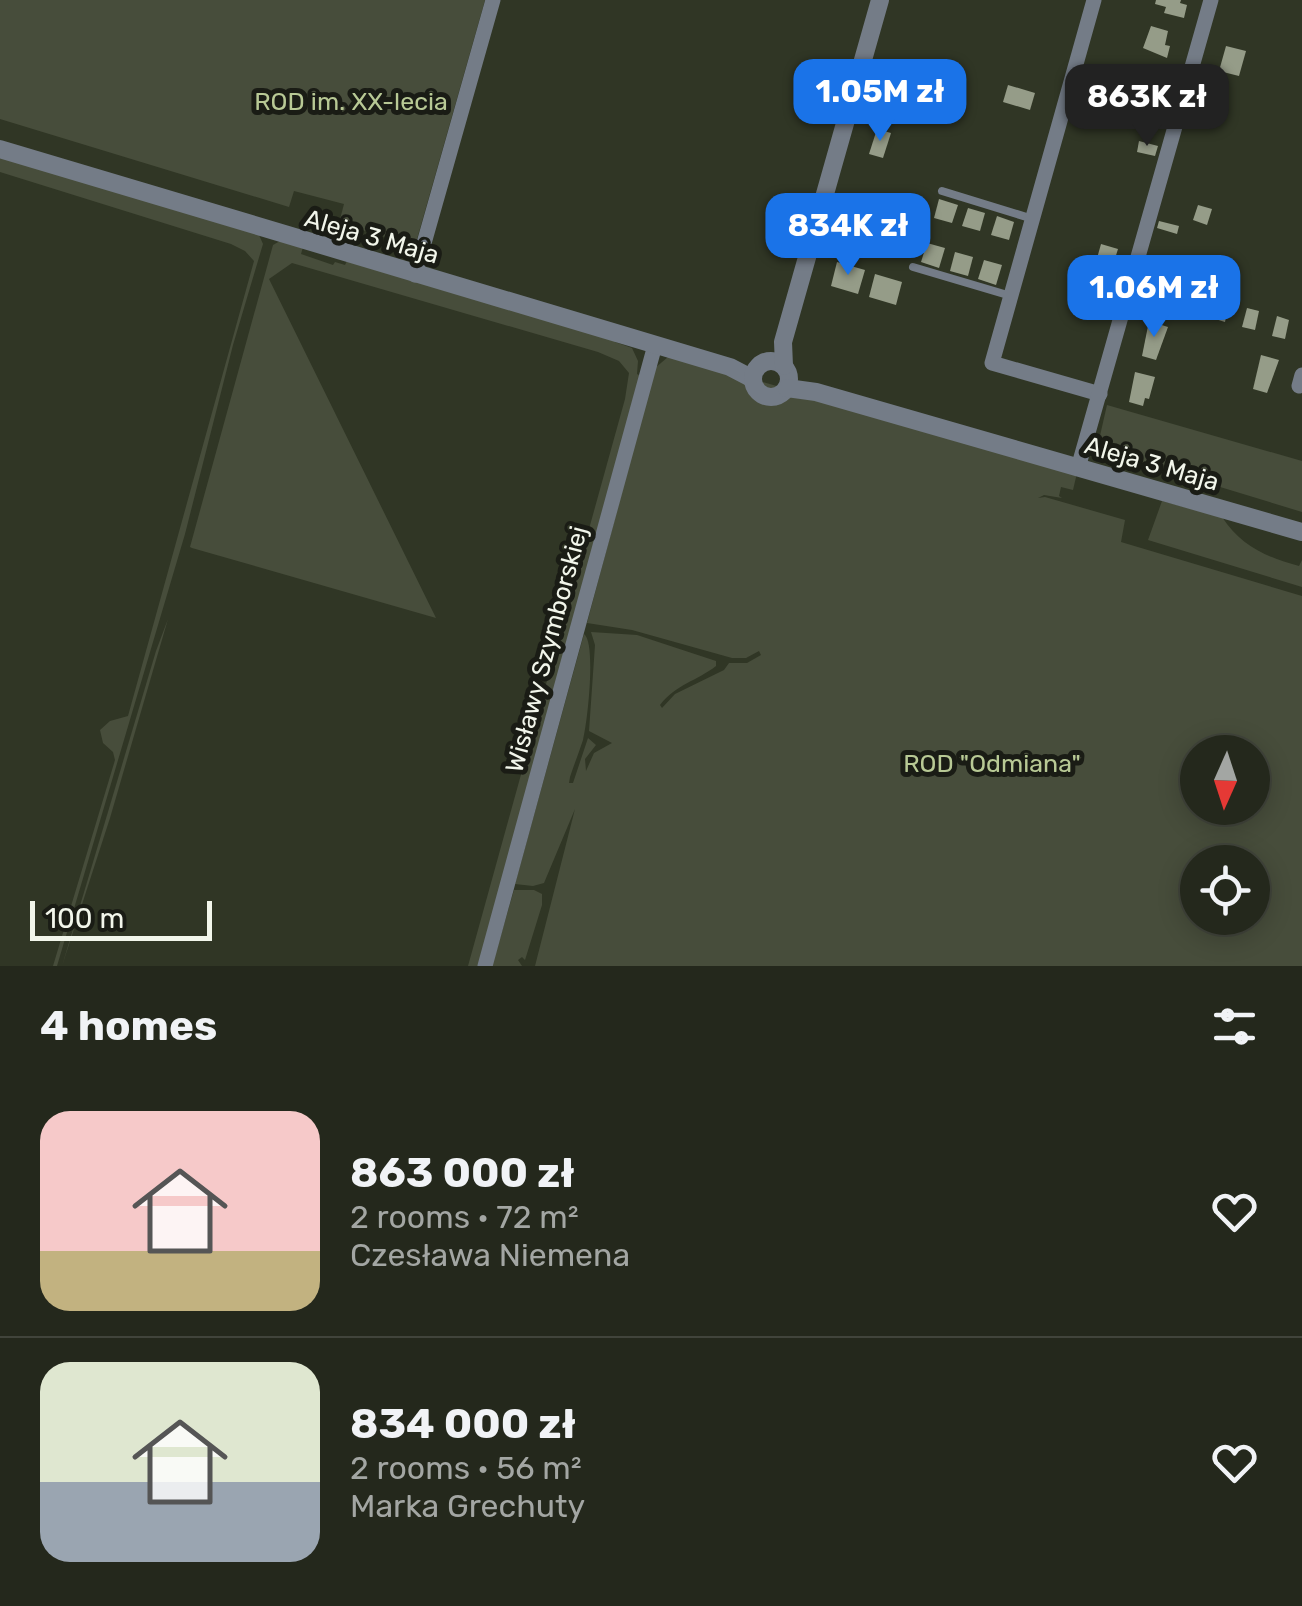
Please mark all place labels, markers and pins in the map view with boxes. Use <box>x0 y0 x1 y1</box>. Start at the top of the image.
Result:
pin: 1.05M zł <box>777 59 983 144</box>
pin: 863K zł <box>1055 64 1239 149</box>
pin: 834K zł <box>756 193 940 278</box>
pin: 1.06M zł <box>1051 255 1257 340</box>

